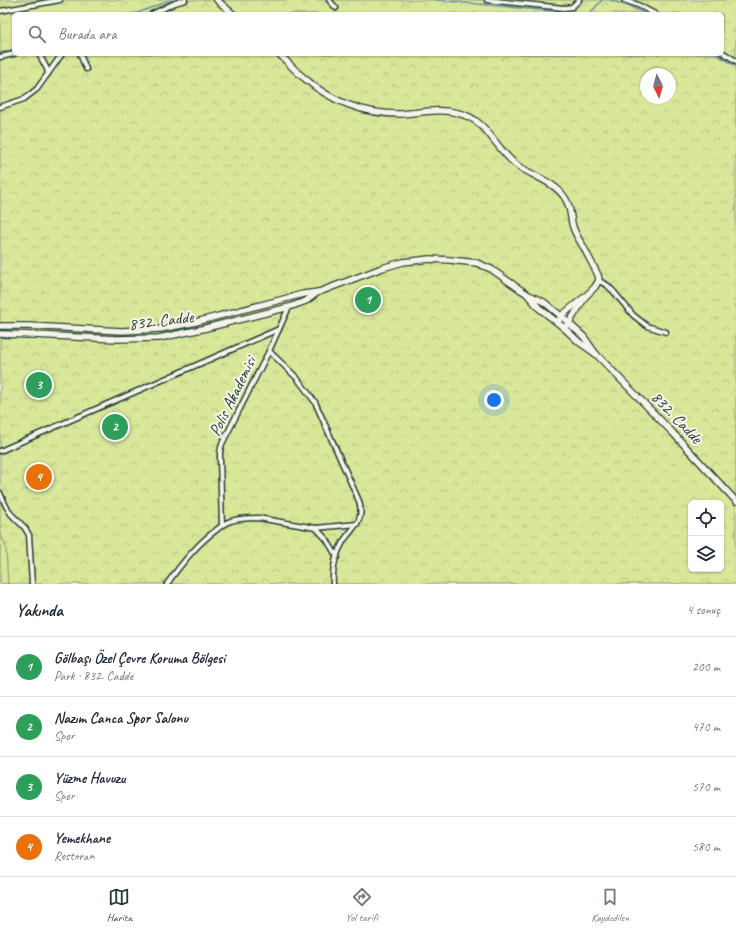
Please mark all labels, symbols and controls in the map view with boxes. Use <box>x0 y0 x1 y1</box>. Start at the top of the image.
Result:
search box <box>12 12 724 56</box>
icon: search <box>26 23 48 45</box>
text: Burada ara <box>58 25 116 44</box>
north arrow <box>640 68 676 104</box>
pin: 1 <box>355 285 381 315</box>
street label: 832. Cadde <box>128 306 196 335</box>
street label: Polis Akademisi <box>204 351 262 439</box>
pin: 3 <box>26 370 52 400</box>
street label: 832. Cadde <box>647 387 708 449</box>
your location <box>484 390 504 410</box>
pin: 2 <box>102 412 128 442</box>
pin: 4 <box>26 462 52 492</box>
map controls <box>688 500 724 572</box>
button: locate <box>688 500 724 536</box>
button: layers <box>688 536 724 572</box>
text: Yakında <box>16 600 63 621</box>
text: 4 sonuç <box>687 602 720 618</box>
text: Gölbaşı Özel Çevre Koruma Bölgesi <box>54 649 225 668</box>
text: 1 <box>26 659 32 675</box>
text: 200 m <box>692 659 720 675</box>
text: Park · 832. Cadde <box>54 668 133 684</box>
text: Nazım Canca Spor Salonu <box>54 709 188 728</box>
text: 2 <box>26 719 32 735</box>
text: 470 m <box>692 719 720 735</box>
text: Spor <box>54 728 75 744</box>
text: Yüzme Havuzu <box>54 769 125 788</box>
text: 3 <box>26 779 32 795</box>
text: 570 m <box>692 779 720 795</box>
text: Spor <box>54 788 75 804</box>
text: Yemekhane <box>54 829 110 848</box>
text: 4 <box>26 839 32 855</box>
text: 580 m <box>692 839 720 855</box>
text: Restoran <box>54 848 94 864</box>
tab: Harita <box>107 886 132 924</box>
tab: Yol tarifi <box>345 886 378 924</box>
tab: Kaydedilen <box>591 886 629 924</box>

